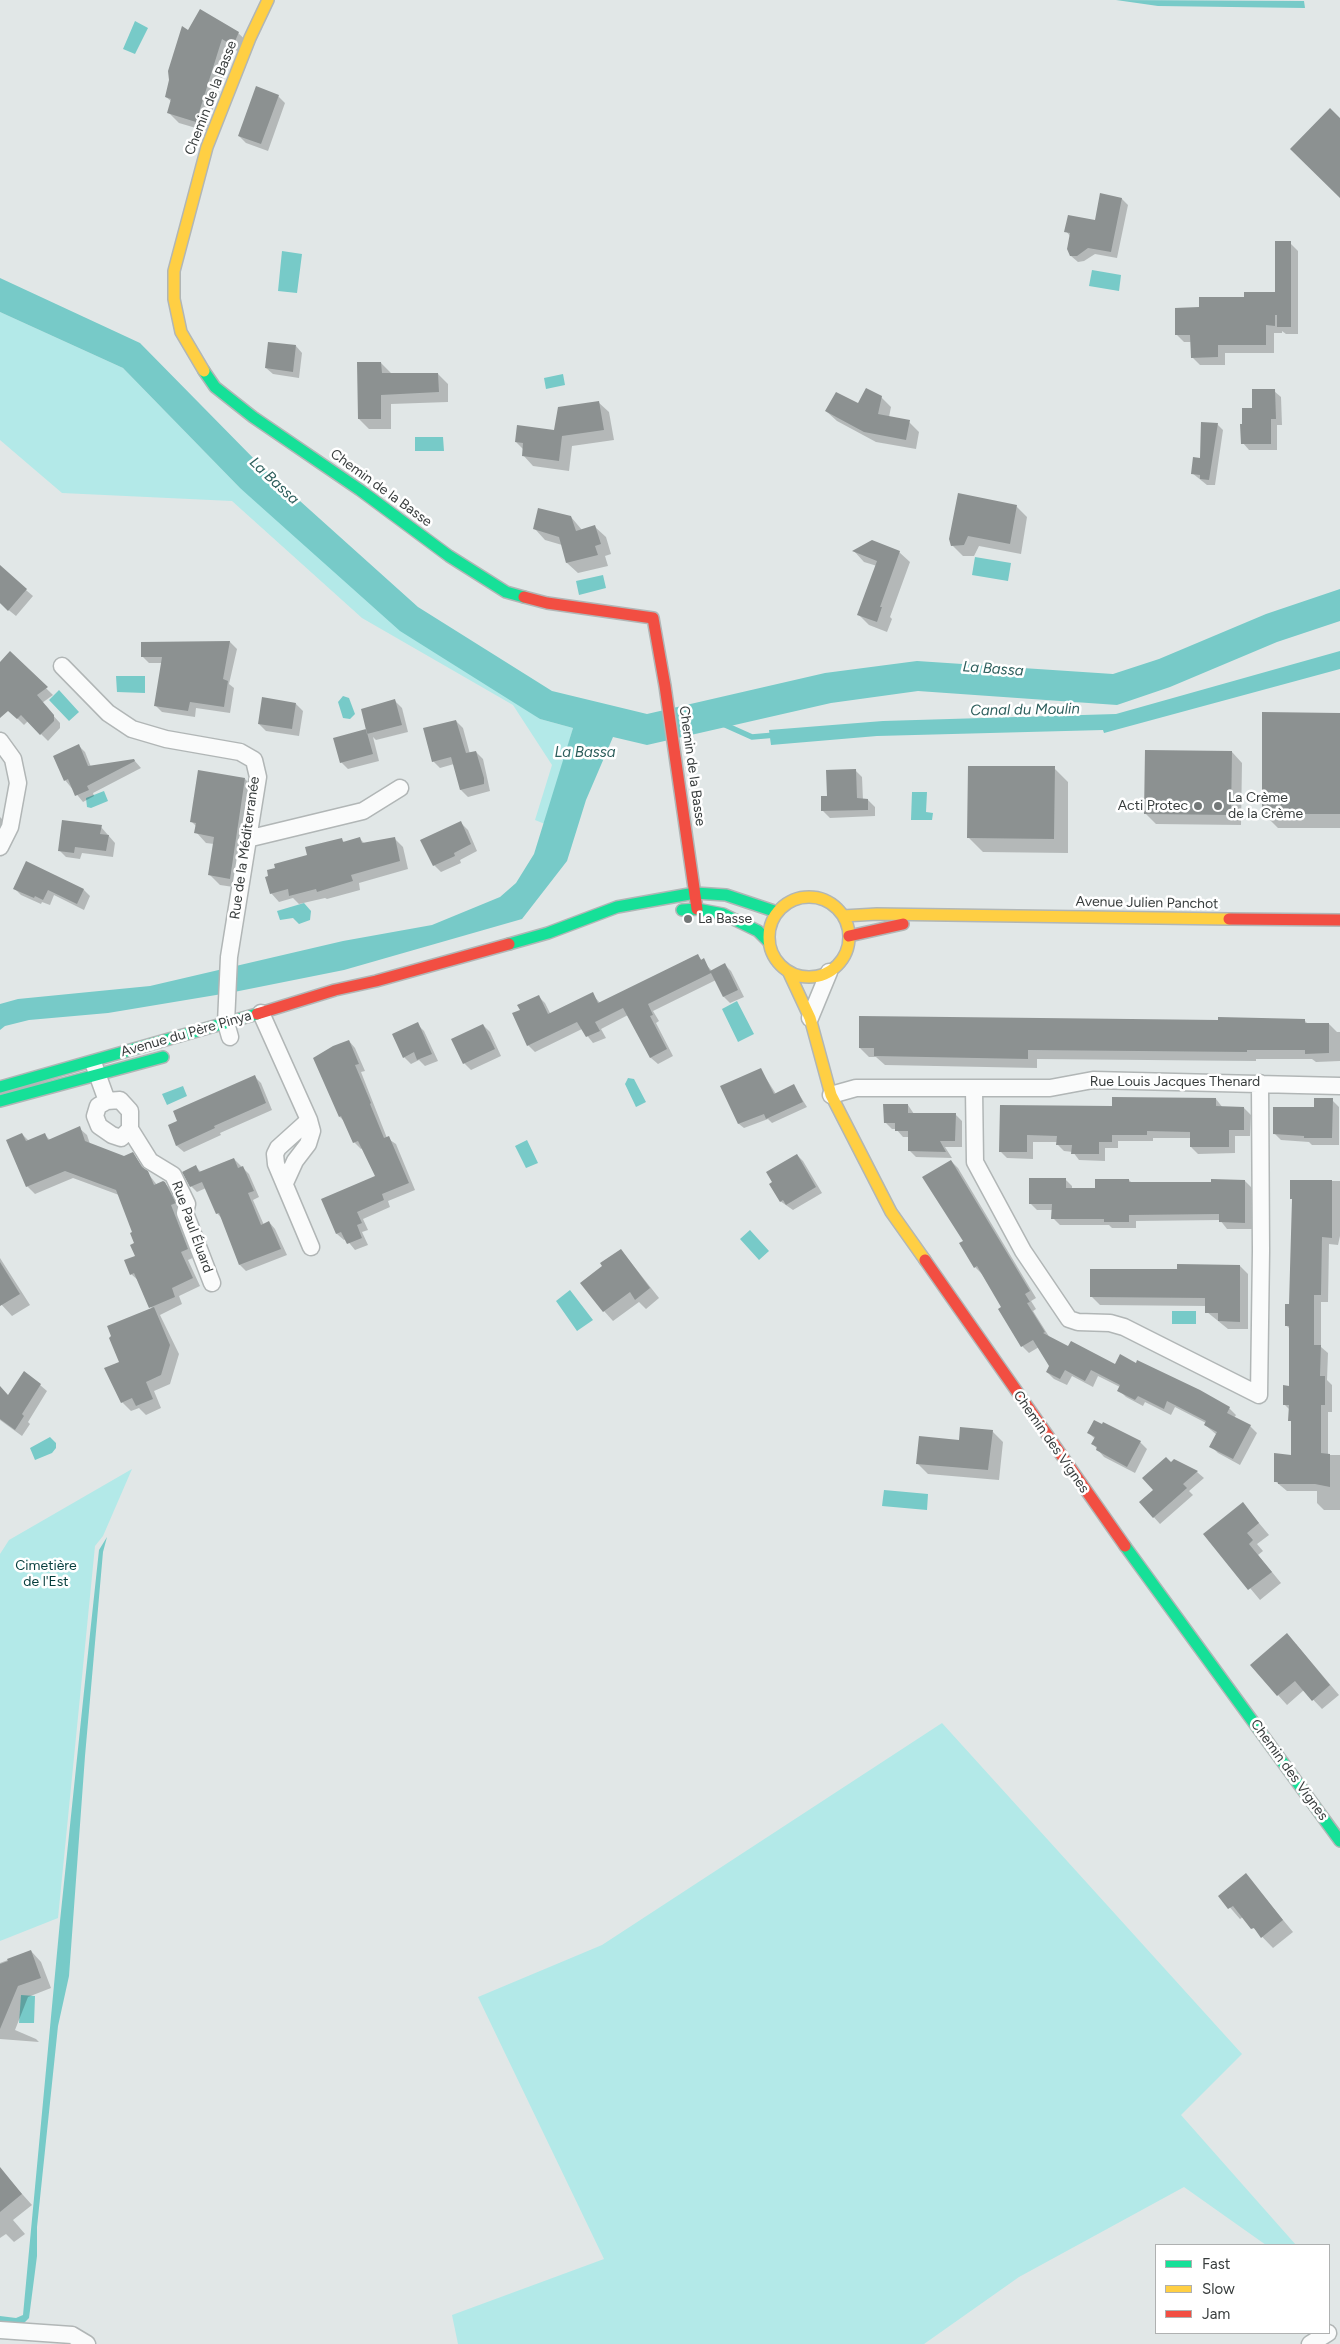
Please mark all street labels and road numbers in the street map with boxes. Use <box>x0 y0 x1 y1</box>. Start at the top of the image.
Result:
street label: Chemin de la Basse <box>181 38 241 158</box>
street label: Chemin de la Basse <box>327 446 435 530</box>
street label: Chemin de la Basse <box>675 705 709 827</box>
street label: Rue de la Méditerranée <box>227 775 263 921</box>
street label: Avenue Julien Panchot <box>1075 893 1219 913</box>
street label: Avenue du Père Pinya <box>119 1007 253 1061</box>
street label: Rue Louis Jacques Thenard <box>1090 1074 1260 1090</box>
street label: Rue Paul Éluard <box>168 1179 216 1275</box>
street label: Chemin des Vignes <box>1009 1388 1093 1496</box>
street label: Chemin des Vignes <box>1247 1716 1331 1824</box>

